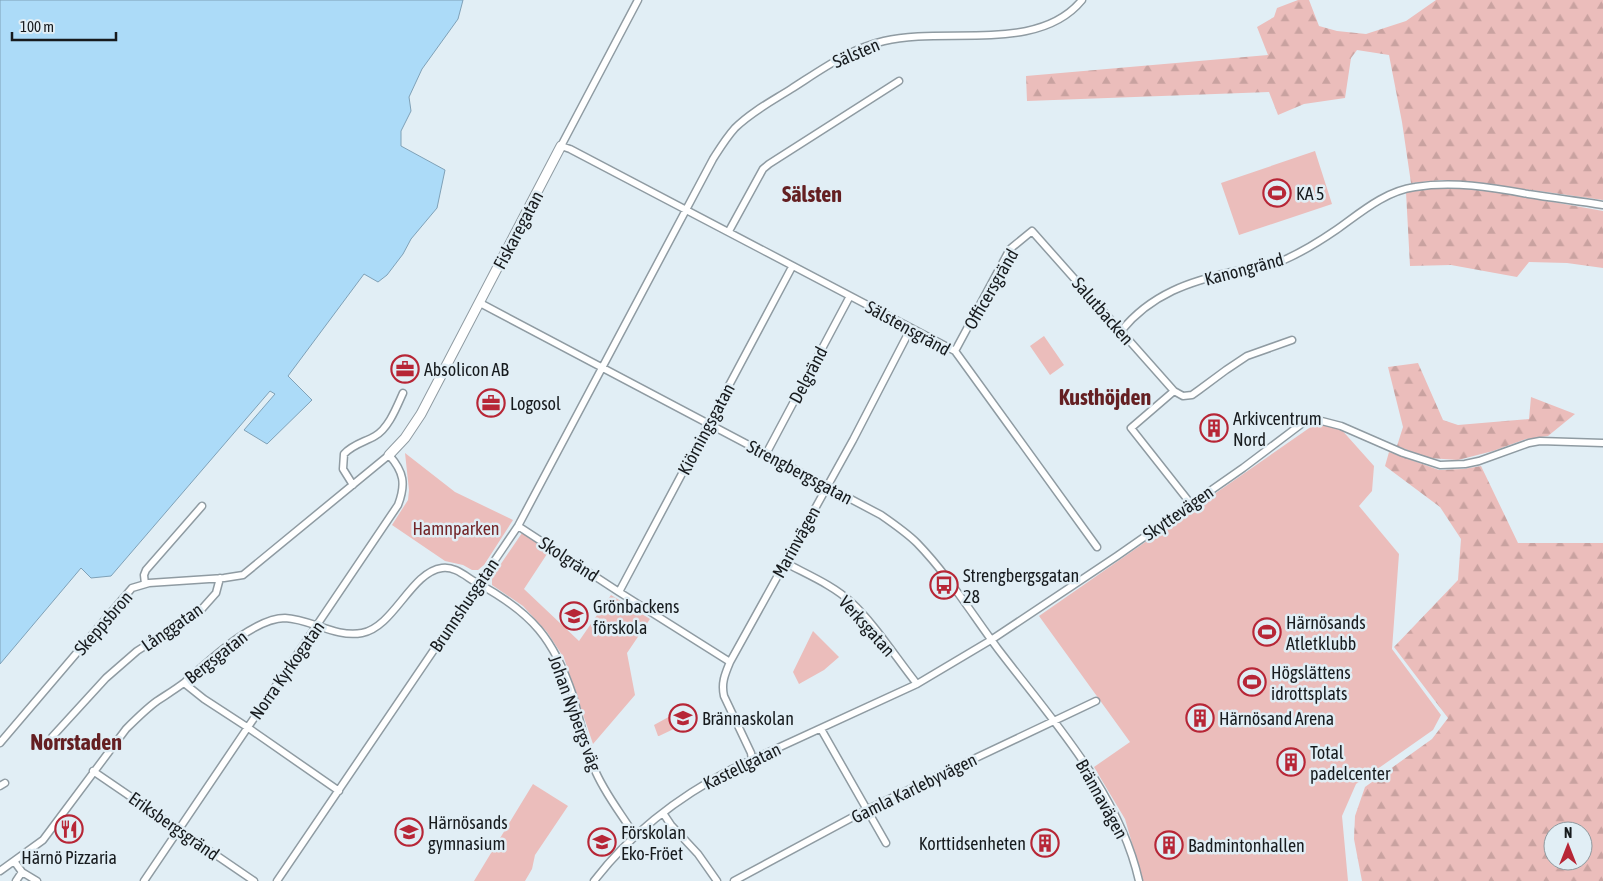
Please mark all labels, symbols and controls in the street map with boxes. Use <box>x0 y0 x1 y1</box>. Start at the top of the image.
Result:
scale bar <box>12 10 116 42</box>
text: 100 m <box>20 18 54 35</box>
street label: Sälsten <box>829 34 883 72</box>
sports icon: KA 5 <box>1262 178 1292 208</box>
district label: Sälsten <box>782 181 842 207</box>
place label: KA 5 <box>1296 183 1325 204</box>
street label: Fiskaregatan <box>489 187 547 273</box>
street label: Officersgränd <box>960 245 1022 333</box>
street label: Kanongränd <box>1202 248 1286 290</box>
street label: Salutbacken <box>1068 273 1138 349</box>
street label: Sälstensgränd <box>862 296 954 360</box>
street label: Delgränd <box>784 343 832 407</box>
office icon: Absolicon AB <box>390 354 420 384</box>
place label: Absolicon AB <box>424 359 509 380</box>
street label: Kiörningsgatan <box>673 380 739 478</box>
district label: Kusthöjden <box>1059 384 1151 410</box>
office icon: Logosol <box>476 388 506 418</box>
place label: Logosol <box>510 393 561 414</box>
place label: Arkivcentrum Nord <box>1233 408 1322 450</box>
building icon: Arkivcentrum Nord <box>1199 413 1229 443</box>
street label: Strengbergsgatan <box>744 435 856 509</box>
street label: Skyttevägen <box>1139 481 1217 545</box>
street label: Marinvägen <box>768 503 824 581</box>
park label: Hamnparken <box>412 518 500 539</box>
street label: Skolgränd <box>535 532 603 586</box>
street label: Brunnshusgatan <box>425 554 503 656</box>
place label: Strengbergsgatan 28 <box>963 565 1079 607</box>
bus stop icon: Strengbergsgatan 28 <box>929 570 959 600</box>
street label: Skeppsbron <box>70 587 136 659</box>
street label: Verksgatan <box>834 591 900 661</box>
place label: Grönbackens förskola <box>593 596 679 638</box>
street label: Långgatan <box>138 598 206 656</box>
school or university icon: Grönbackens förskola <box>559 601 589 631</box>
place label: Härnösands Atletklubb <box>1286 612 1366 654</box>
street label: Norra Kyrkogatan <box>245 617 329 723</box>
sports icon: Härnösands Atletklubb <box>1252 617 1282 647</box>
street label: Bergsgatan <box>181 626 251 688</box>
street label: Johan Nybergs väg <box>544 652 606 774</box>
place label: Högslättens idrottsplats <box>1271 662 1351 704</box>
sports icon: Högslättens idrottsplats <box>1237 667 1267 697</box>
school or university icon: Brännaskolan <box>668 703 698 733</box>
building icon: Härnösand Arena <box>1185 703 1215 733</box>
place label: Brännaskolan <box>702 708 794 729</box>
place label: Härnösand Arena <box>1219 708 1334 729</box>
district label: Norrstaden <box>30 729 122 755</box>
street label: Kastellgatan <box>700 738 784 794</box>
place label: Total padelcenter <box>1310 742 1391 784</box>
building icon: Total padelcenter <box>1276 747 1306 777</box>
street label: Gamla Karlebyvägen <box>848 749 980 827</box>
street label: Brännavägen <box>1072 756 1132 842</box>
street label: Eriksbergsgränd <box>125 787 223 865</box>
place label: Härnösands gymnasium <box>428 812 508 854</box>
restaurant icon: Härnö Pizzaria <box>54 814 84 844</box>
school or university icon: Härnösands gymnasium <box>394 817 424 847</box>
north arrow <box>1543 821 1593 871</box>
place label: Förskolan Eko-Fröet <box>621 822 686 864</box>
text: N <box>1564 825 1572 841</box>
school or university icon: Förskolan Eko-Fröet <box>587 827 617 857</box>
building icon: Korttidsenheten <box>1030 828 1060 858</box>
building icon: Badmintonhallen <box>1154 830 1184 860</box>
place label: Korttidsenheten <box>919 833 1026 854</box>
place label: Badmintonhallen <box>1188 835 1305 856</box>
place label: Härnö Pizzaria <box>21 847 117 868</box>

